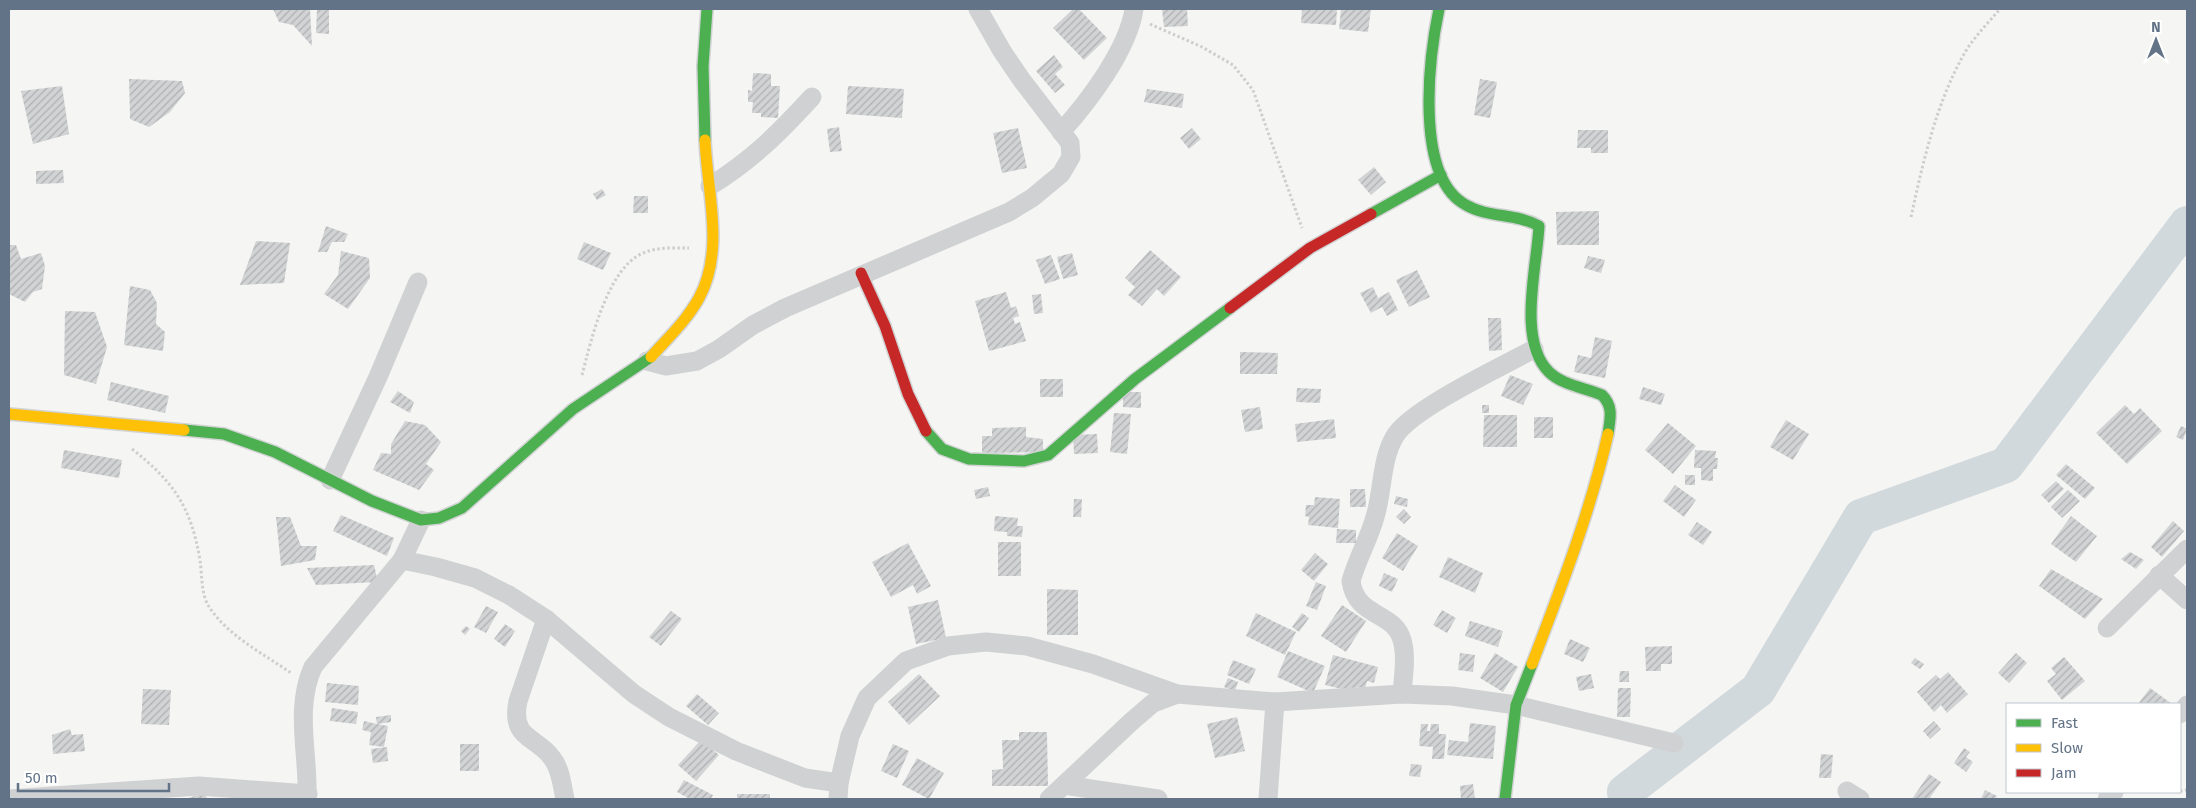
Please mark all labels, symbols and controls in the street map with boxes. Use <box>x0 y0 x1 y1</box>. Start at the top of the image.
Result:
north arrow <box>2131 15 2181 65</box>
text: N <box>2151 19 2161 36</box>
legend <box>2006 703 2181 793</box>
text: Fast <box>2051 714 2078 732</box>
text: Slow <box>2051 739 2083 757</box>
scale bar <box>18 760 169 792</box>
text: Jam <box>2051 764 2077 782</box>
text: 50 m <box>25 769 58 787</box>

